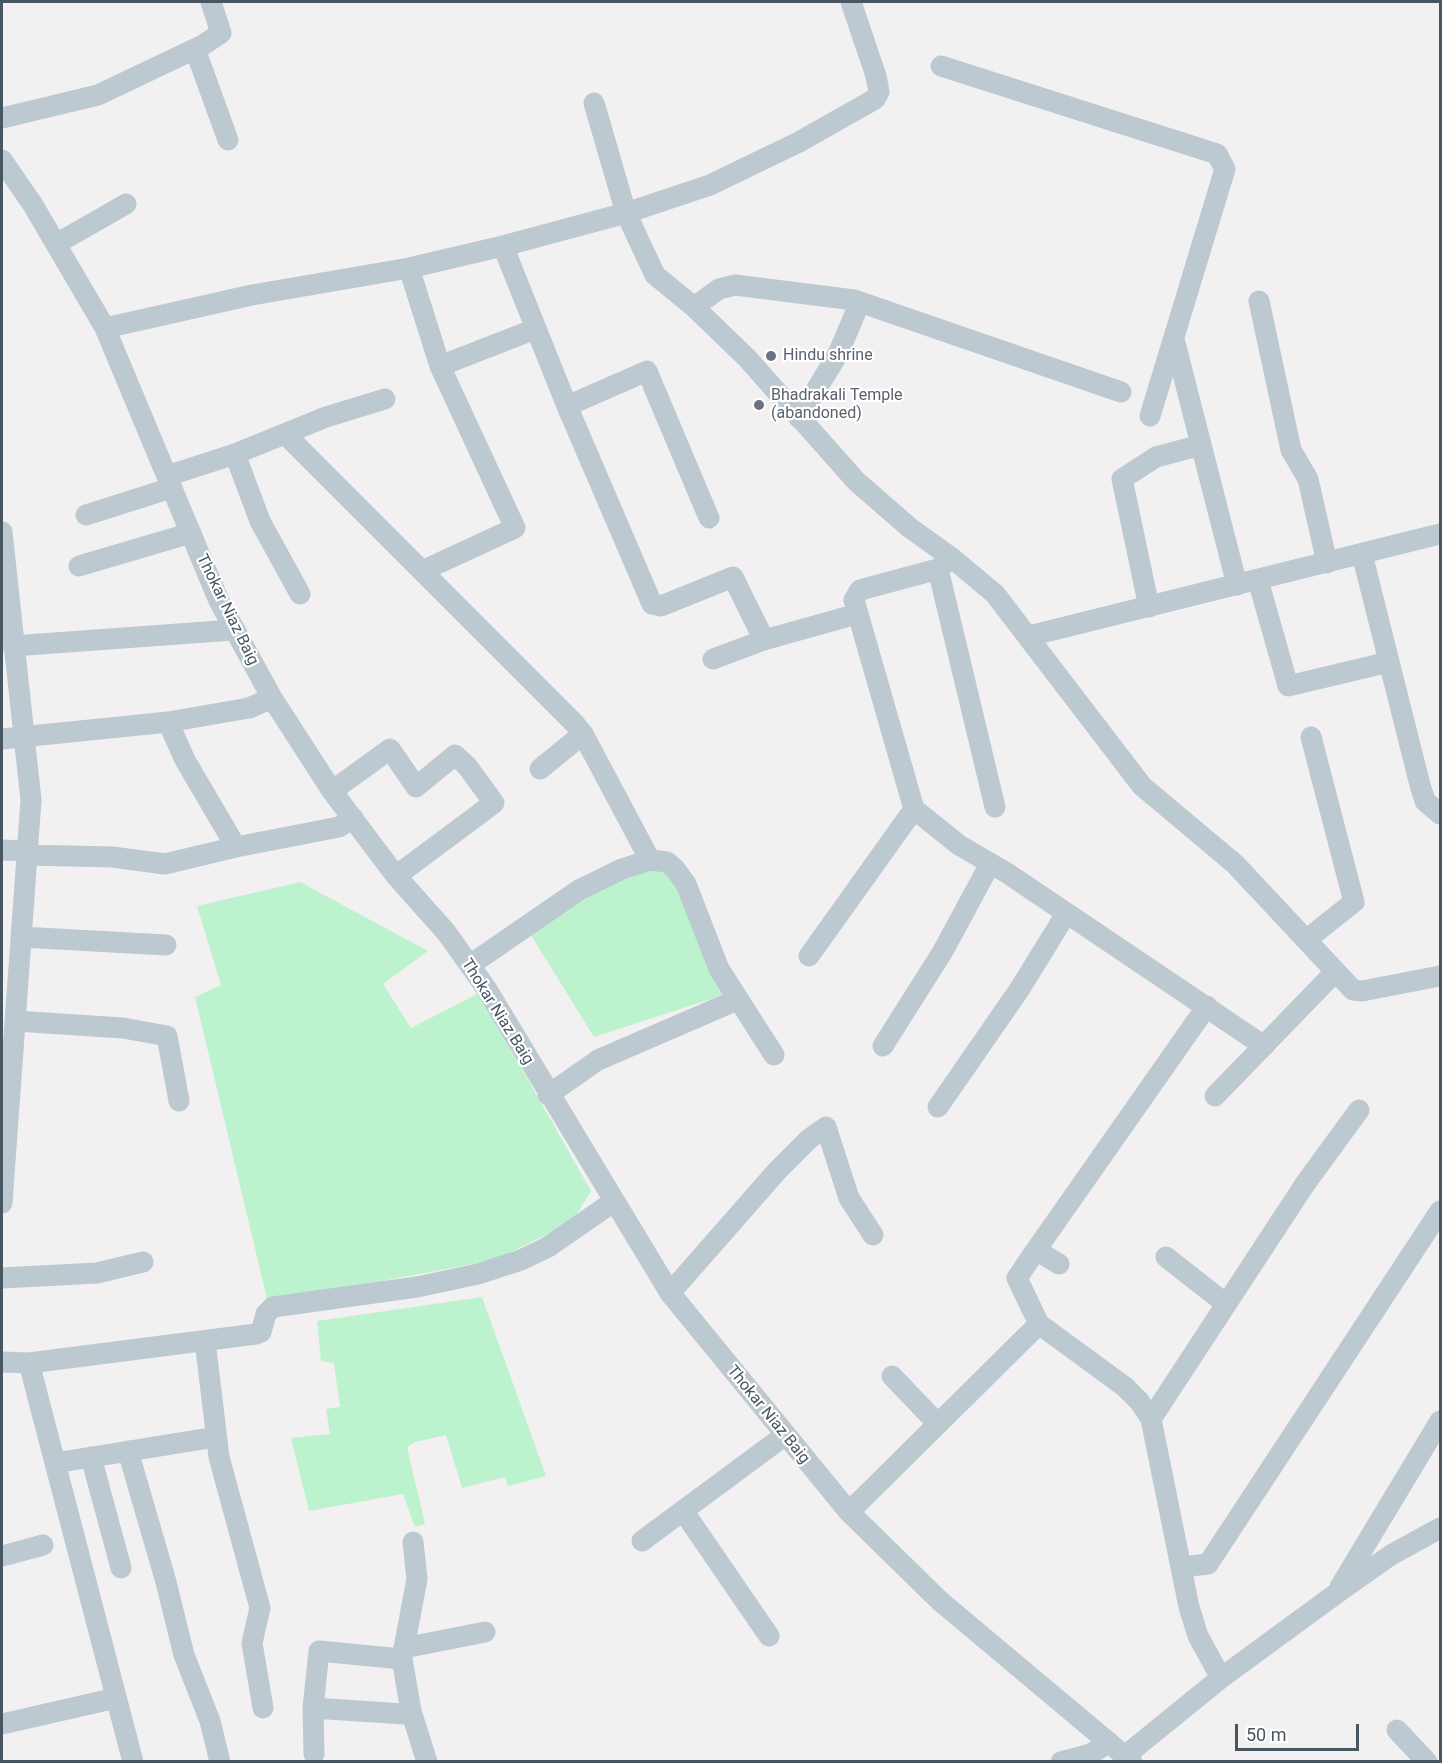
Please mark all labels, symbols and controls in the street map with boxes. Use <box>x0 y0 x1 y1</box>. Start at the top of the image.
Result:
place label: Hindu shrine <box>783 346 873 366</box>
marker: Hindu shrine <box>764 349 778 363</box>
place label: Bhadrakali Temple (abandoned) <box>771 386 903 424</box>
marker: Bhadrakali Temple (abandoned) <box>752 398 766 412</box>
street label: Thokar Niaz Baig <box>192 551 262 669</box>
street label: Thokar Niaz Baig <box>457 956 537 1068</box>
street label: Thokar Niaz Baig <box>722 1362 814 1468</box>
scale bar <box>1238 1712 1362 1750</box>
text: 50 m <box>1246 1724 1286 1745</box>

